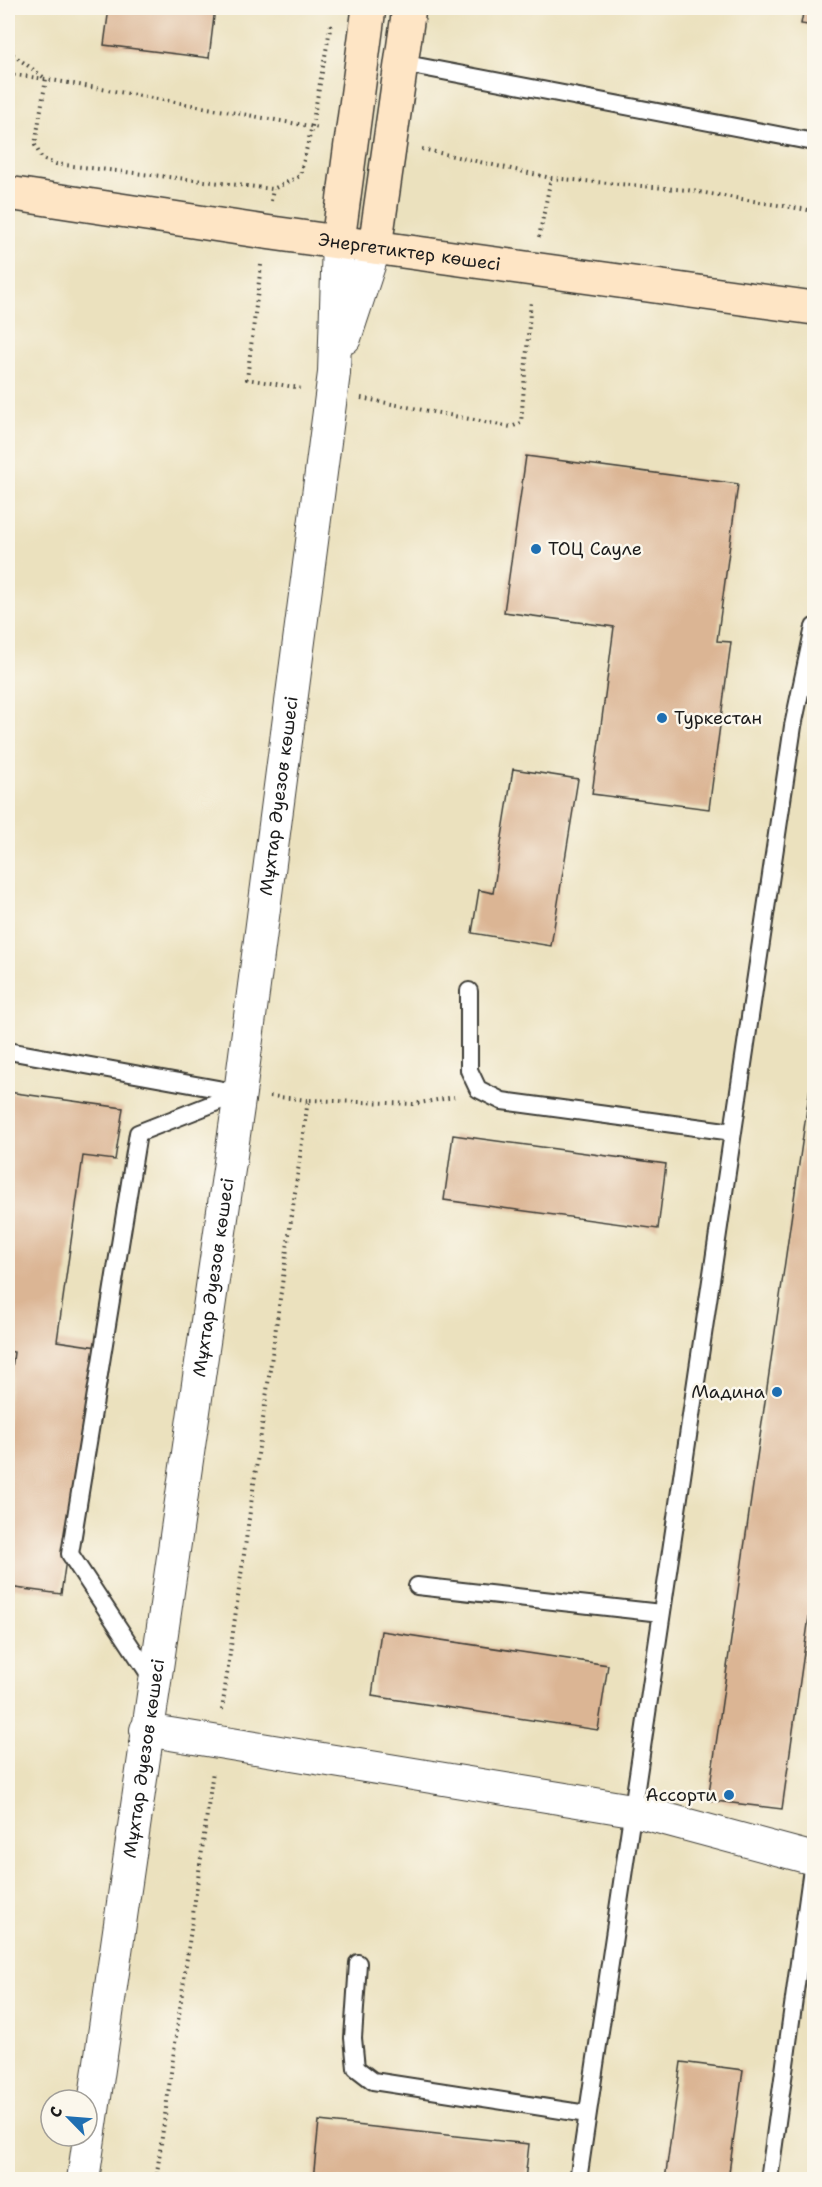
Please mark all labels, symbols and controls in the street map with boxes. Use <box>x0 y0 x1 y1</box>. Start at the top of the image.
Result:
street label: Энергетиктер көшесі <box>317 228 502 277</box>
place label: ТОЦ Сауле <box>548 537 642 561</box>
marker: ТОЦ Сауле <box>529 542 543 556</box>
street label: Мұхтар Әуезов көшесі <box>254 695 304 897</box>
place label: Туркестан <box>674 706 762 730</box>
marker: Туркестан <box>655 711 669 725</box>
street label: Мұхтар Әуезов көшесі <box>187 1176 240 1379</box>
place label: Мадина <box>691 1380 765 1404</box>
marker: Мадина <box>770 1385 784 1399</box>
street label: Мұхтар Әуезов көшесі <box>118 1657 170 1860</box>
place label: Ассорти <box>645 1783 717 1807</box>
marker: Ассорти <box>722 1788 736 1802</box>
north arrow <box>39 2088 99 2148</box>
text: С <box>44 2103 68 2121</box>

